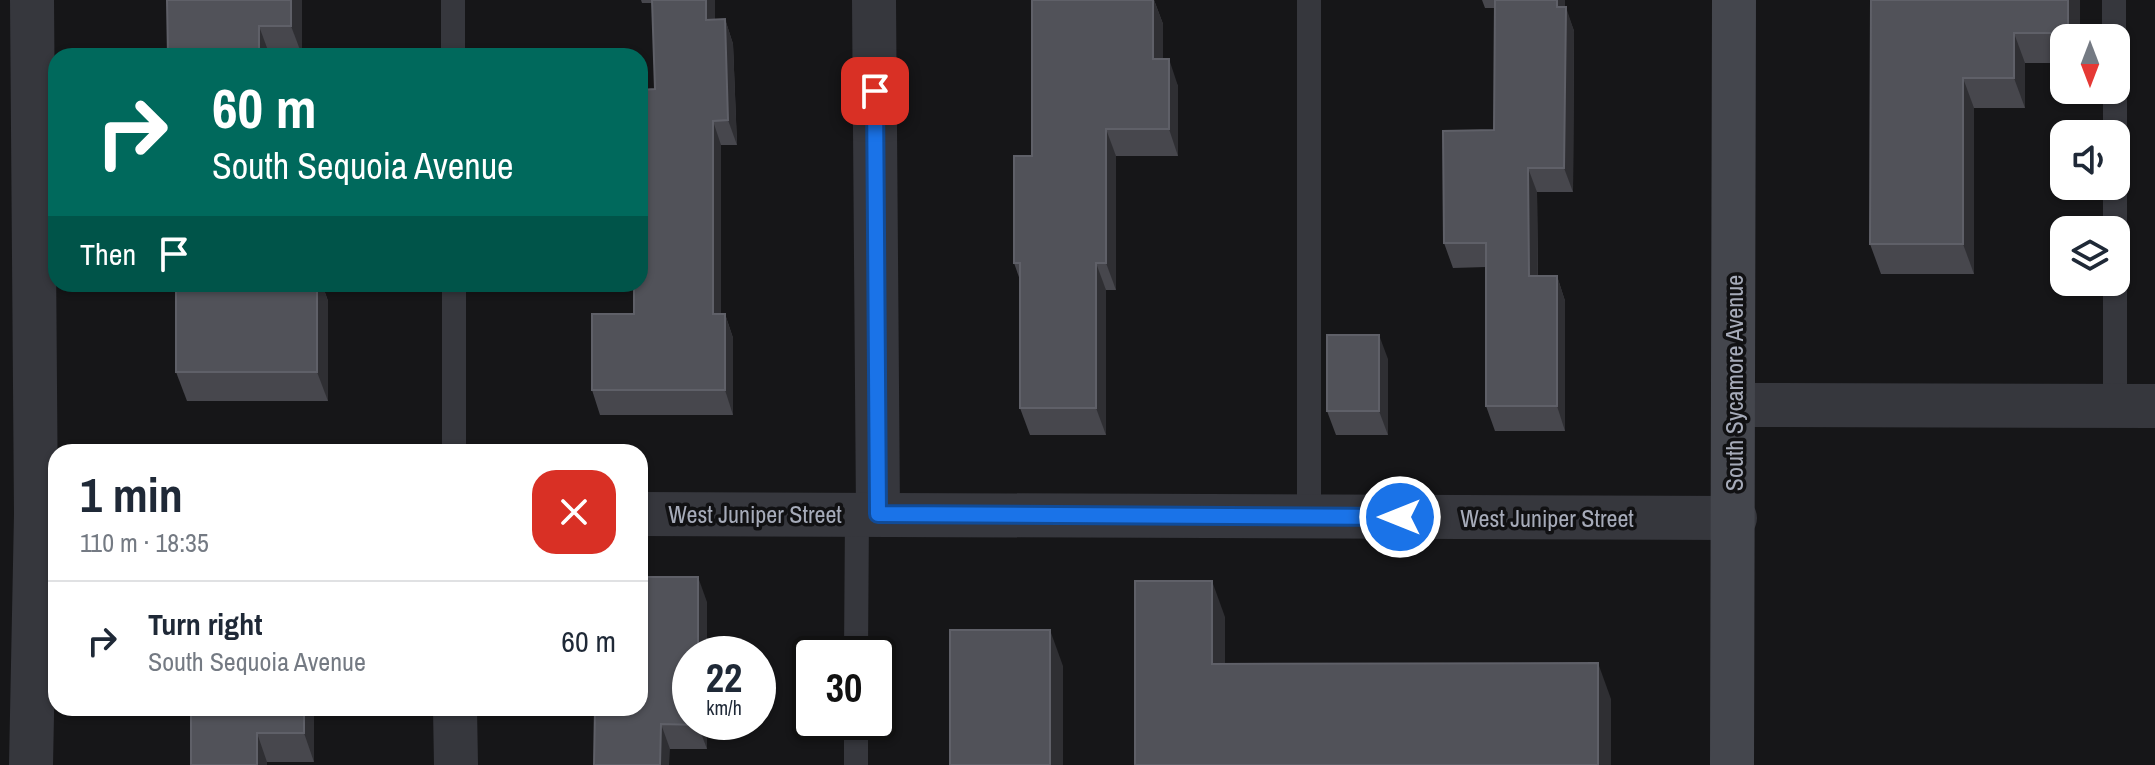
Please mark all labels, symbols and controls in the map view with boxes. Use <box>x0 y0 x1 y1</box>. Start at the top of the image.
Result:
north arrow <box>2050 24 2130 104</box>
map controls <box>2050 24 2130 296</box>
pin <box>841 57 909 125</box>
icon: arrive <box>853 69 897 113</box>
text: 60 m <box>212 70 317 145</box>
icon: right <box>80 80 184 184</box>
button: sound <box>2050 120 2130 200</box>
text: South Sequoia Avenue <box>212 142 514 190</box>
button: layers <box>2050 216 2130 296</box>
icon: arrive <box>152 232 196 276</box>
text: Then <box>80 234 136 274</box>
street label: South Sycamore Avenue <box>1718 275 1750 491</box>
text: 1 min <box>80 462 183 527</box>
button: close <box>532 470 616 554</box>
position arrow <box>1358 475 1442 559</box>
street label: West Juniper Street <box>668 498 842 530</box>
street label: West Juniper Street <box>1460 502 1634 534</box>
text: 110 m · 18:35 <box>80 525 209 560</box>
text: Turn right <box>148 604 262 644</box>
icon: right <box>80 619 124 663</box>
text: 60 m <box>561 621 616 661</box>
speed limit sign: 30 <box>792 636 896 740</box>
text: South Sequoia Avenue <box>148 644 366 679</box>
text: 22 <box>706 651 742 704</box>
text: km/h <box>706 694 742 721</box>

